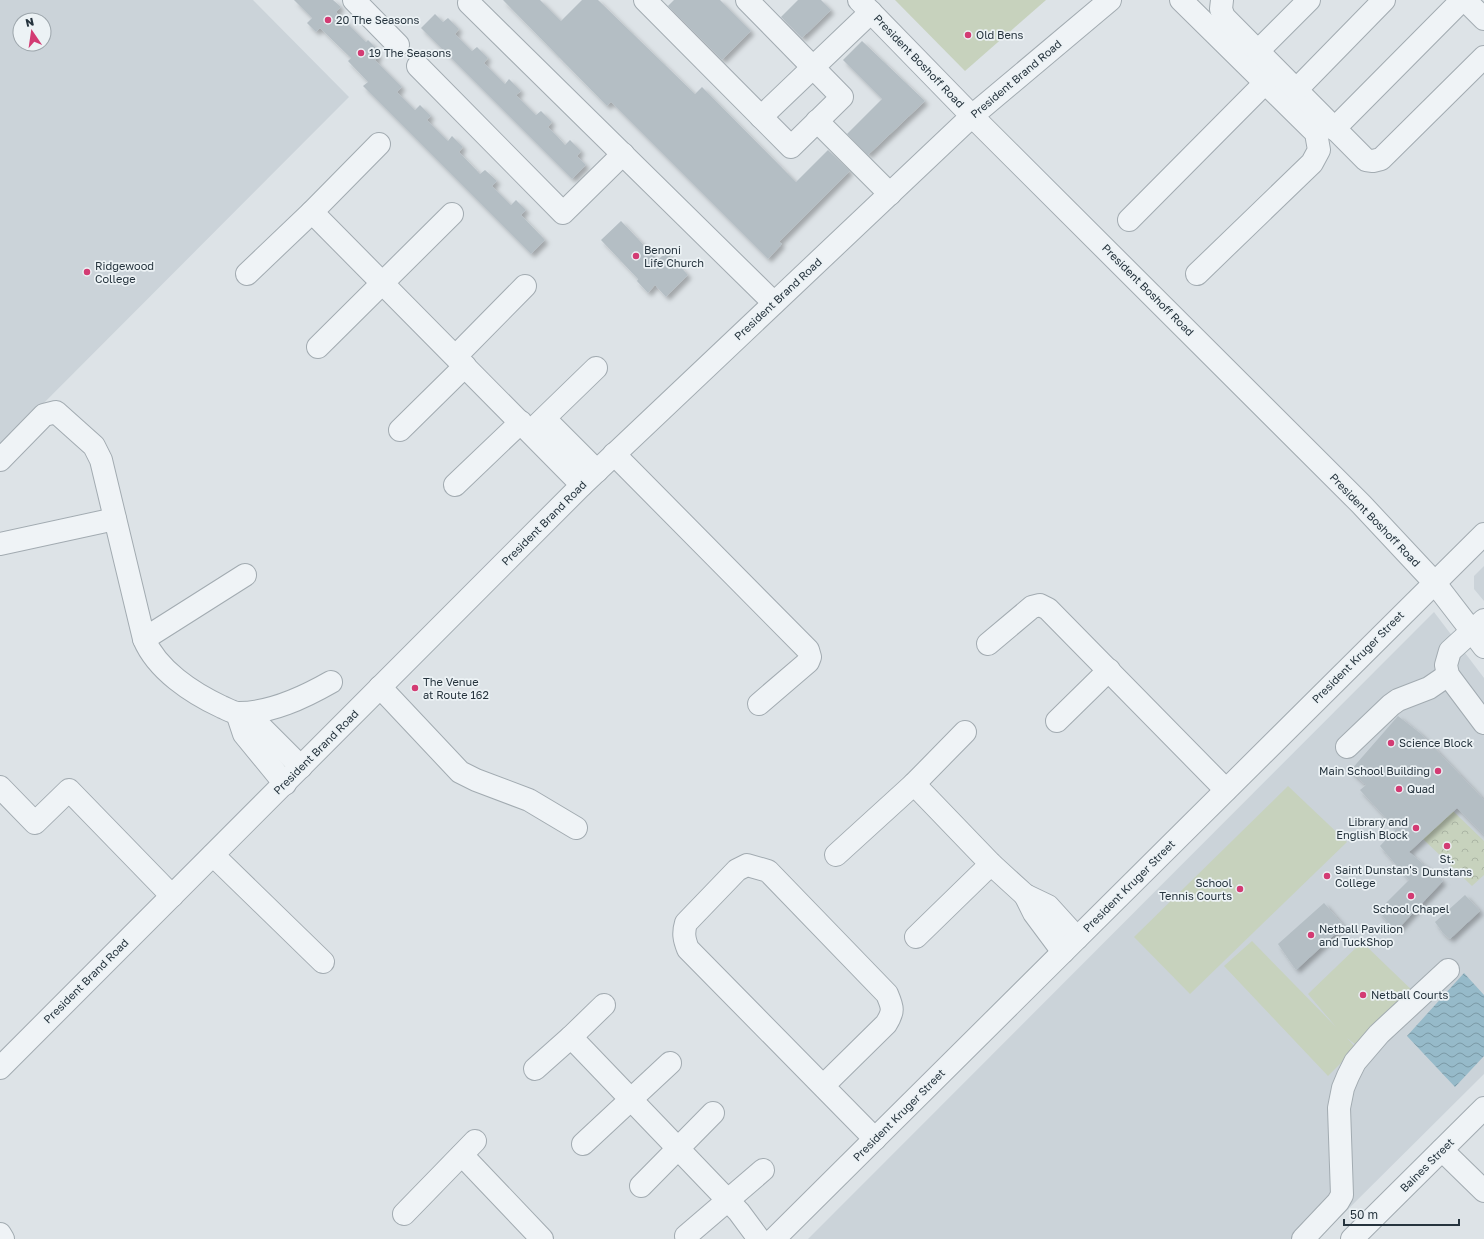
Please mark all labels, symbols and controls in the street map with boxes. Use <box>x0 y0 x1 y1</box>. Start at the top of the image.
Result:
street label: President Boshoff Road <box>871 11 967 110</box>
north arrow <box>12 12 52 52</box>
place label: 20 The Seasons <box>336 13 419 26</box>
text: N <box>24 14 35 29</box>
marker: 20 The Seasons <box>323 15 333 25</box>
place label: Old Bens <box>976 28 1024 41</box>
marker: Old Bens <box>963 30 973 40</box>
street label: President Brand Road <box>968 37 1064 120</box>
place label: 19 The Seasons <box>369 46 451 59</box>
marker: 19 The Seasons <box>356 48 366 58</box>
street label: President Boshoff Road <box>1100 241 1197 338</box>
place label: Benoni Life Church <box>644 243 704 269</box>
marker: Benoni Life Church <box>631 251 641 261</box>
street label: President Brand Road <box>731 255 824 342</box>
place label: Ridgewood College <box>95 259 154 285</box>
marker: Ridgewood College <box>82 267 92 277</box>
street label: President Boshoff Road <box>1327 470 1423 569</box>
street label: President Brand Road <box>499 478 589 568</box>
street label: President Kruger Street <box>1309 608 1406 705</box>
place label: The Venue at Route 162 <box>423 675 489 701</box>
marker: The Venue at Route 162 <box>410 683 420 693</box>
street label: President Brand Road <box>271 707 361 797</box>
place label: Science Block <box>1399 736 1473 749</box>
marker: Science Block <box>1386 738 1396 748</box>
place label: Main School Building <box>1319 764 1430 777</box>
marker: Main School Building <box>1433 766 1443 776</box>
place label: Quad <box>1407 782 1435 795</box>
marker: Quad <box>1394 784 1404 794</box>
place label: Library and English Block <box>1336 815 1408 841</box>
marker: Library and English Block <box>1411 823 1421 833</box>
street label: President Kruger Street <box>1080 837 1177 934</box>
marker: St. Dunstans <box>1442 841 1452 851</box>
place label: St. Dunstans <box>1422 852 1472 878</box>
place label: Saint Dunstan's College <box>1335 863 1418 889</box>
marker: Saint Dunstan's College <box>1322 871 1332 881</box>
place label: School Tennis Courts <box>1159 876 1232 902</box>
marker: School Tennis Courts <box>1235 884 1245 894</box>
marker: School Chapel <box>1406 891 1416 901</box>
place label: School Chapel <box>1373 902 1450 915</box>
place label: Netball Pavilion and TuckShop <box>1319 922 1403 948</box>
marker: Netball Pavilion and TuckShop <box>1306 930 1316 940</box>
street label: President Brand Road <box>41 936 131 1026</box>
place label: Netball Courts <box>1371 988 1449 1001</box>
marker: Netball Courts <box>1358 990 1368 1000</box>
street label: President Kruger Street <box>850 1066 947 1163</box>
street label: Baines Street <box>1397 1135 1456 1194</box>
scale bar <box>1344 1201 1459 1227</box>
text: 50 m <box>1350 1207 1378 1222</box>

